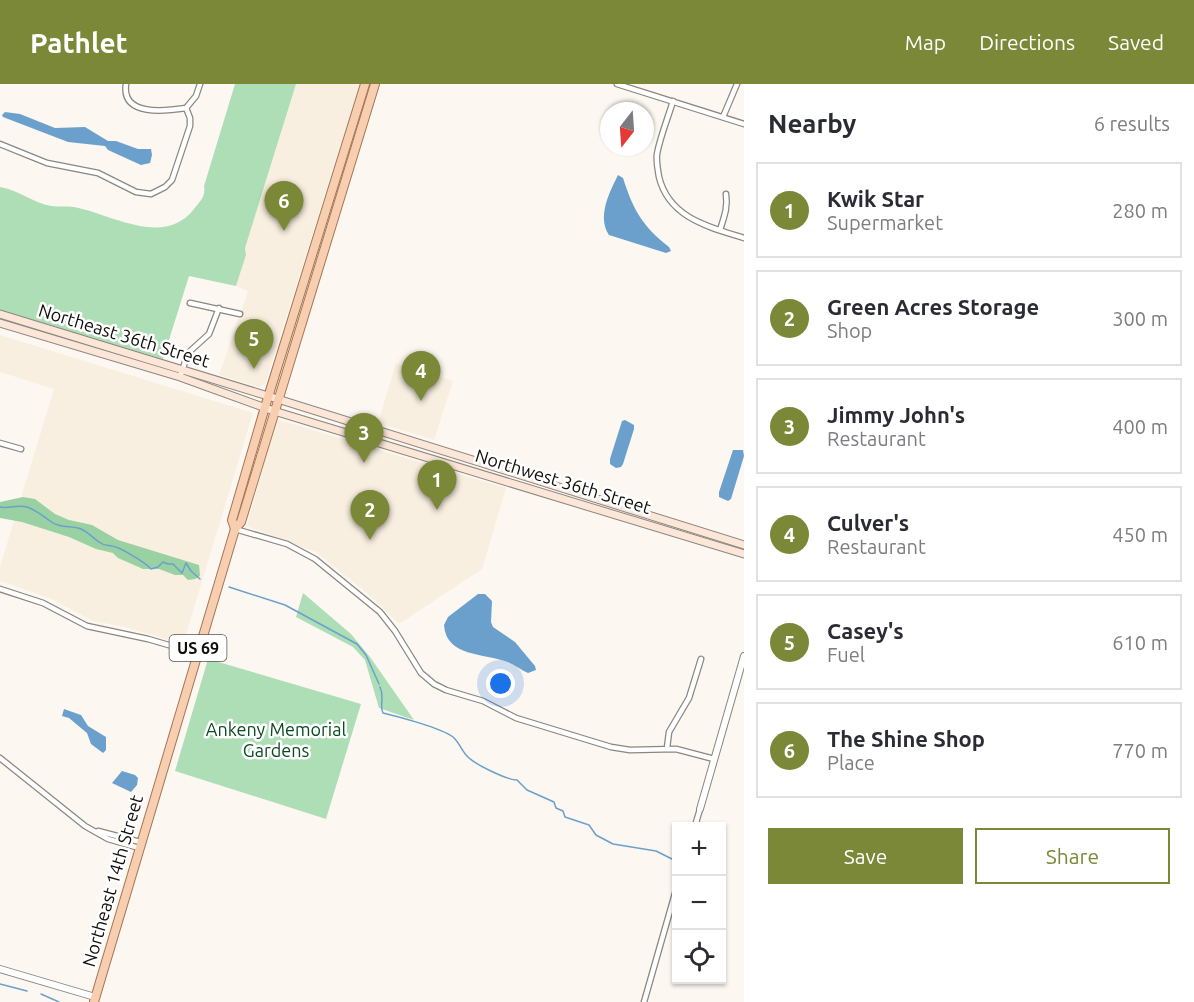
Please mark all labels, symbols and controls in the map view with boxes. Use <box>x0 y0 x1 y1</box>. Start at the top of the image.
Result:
text: Pathlet <box>30 27 128 58</box>
text: Map <box>905 30 946 54</box>
text: Directions <box>979 30 1075 54</box>
text: Saved <box>1108 30 1164 54</box>
north arrow <box>600 102 654 156</box>
text: Nearby <box>768 109 856 138</box>
text: 6 results <box>1094 112 1170 135</box>
pin: 6 <box>264 182 304 231</box>
text: Kwik Star <box>827 186 924 211</box>
text: 1 <box>784 199 795 222</box>
text: 280 m <box>1112 199 1168 222</box>
text: Supermarket <box>827 211 943 234</box>
text: Green Acres Storage <box>827 294 1039 319</box>
street label: Northeast 36th Street <box>36 299 212 371</box>
text: 2 <box>784 307 795 330</box>
text: 300 m <box>1112 307 1168 330</box>
text: Shop <box>827 319 872 342</box>
pin: 5 <box>234 320 274 369</box>
pin: 4 <box>402 352 440 401</box>
text: Jimmy John's <box>827 402 965 427</box>
pin: 3 <box>344 414 384 463</box>
text: 3 <box>784 415 795 438</box>
text: 400 m <box>1112 415 1168 438</box>
text: Restaurant <box>827 427 926 450</box>
street label: Northwest 36th Street <box>473 445 653 517</box>
pin: 1 <box>418 460 456 510</box>
pin: 2 <box>350 490 389 540</box>
text: Culver's <box>827 510 909 535</box>
text: 4 <box>784 523 795 546</box>
text: 450 m <box>1112 523 1168 546</box>
text: Restaurant <box>827 535 926 558</box>
text: Casey's <box>827 618 904 643</box>
text: 5 <box>784 631 795 654</box>
text: 610 m <box>1112 631 1168 654</box>
road number: US 69 <box>170 635 226 661</box>
text: Fuel <box>827 643 865 666</box>
your location <box>486 669 515 698</box>
park label: Ankeny Memorial Gardens <box>206 719 347 760</box>
text: The Shine Shop <box>827 726 985 751</box>
text: 6 <box>784 739 795 762</box>
text: 770 m <box>1112 739 1168 762</box>
text: Place <box>827 751 875 774</box>
street label: Northeast 14th Street <box>78 793 146 969</box>
map controls <box>672 822 726 984</box>
button: + <box>672 822 726 876</box>
button: Save <box>768 828 963 884</box>
button: Share <box>975 828 1170 884</box>
button: − <box>672 876 726 930</box>
button: locate <box>672 930 726 984</box>

